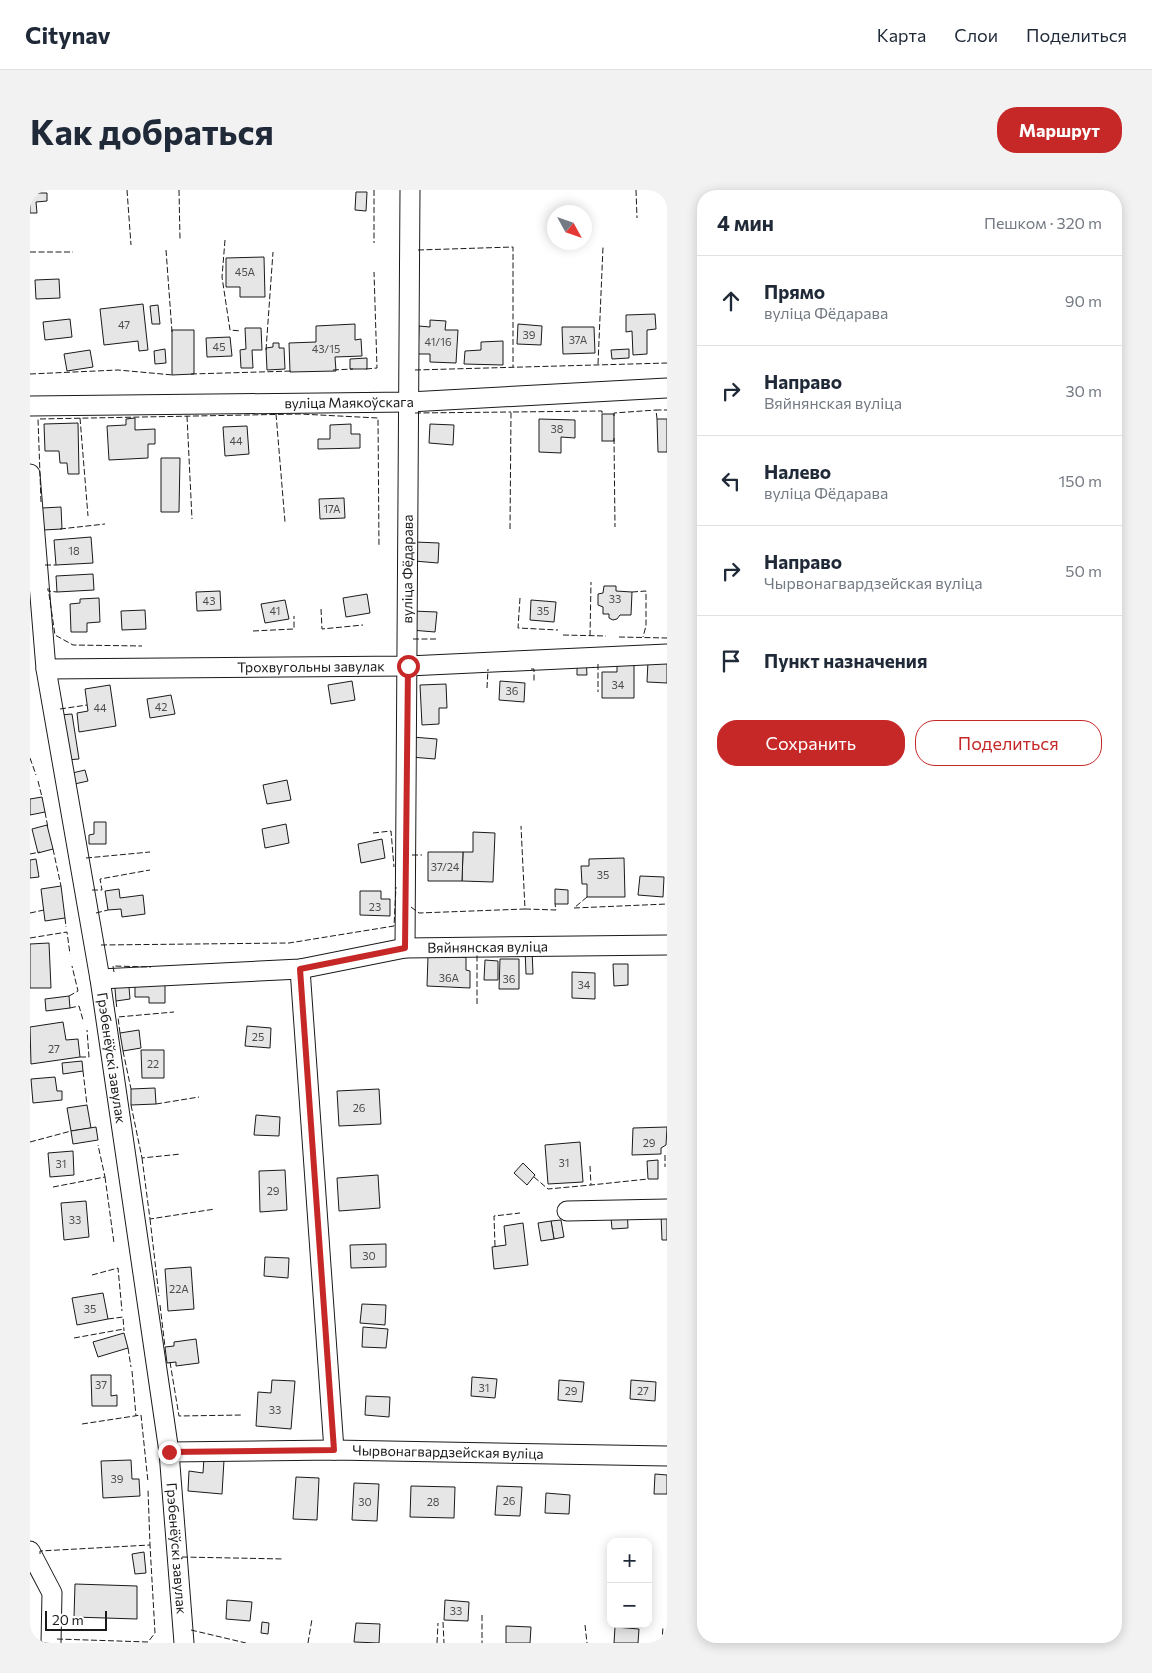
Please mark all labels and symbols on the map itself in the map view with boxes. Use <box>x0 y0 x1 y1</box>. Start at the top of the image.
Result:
north arrow <box>547 205 592 250</box>
house number: 45А <box>235 265 256 278</box>
house number: 47 <box>118 318 130 331</box>
house number: 39 <box>523 328 536 341</box>
house number: 37А <box>569 333 588 346</box>
house number: 41/16 <box>424 335 452 348</box>
house number: 45 <box>213 340 225 353</box>
house number: 43/15 <box>312 342 340 355</box>
street label: вуліца Маякоўскага <box>284 393 414 411</box>
house number: 38 <box>551 422 564 435</box>
house number: 44 <box>229 434 243 447</box>
house number: 17А <box>323 502 341 515</box>
street label: вуліца Фёдарава <box>398 514 416 624</box>
house number: 18 <box>68 544 80 557</box>
house number: 33 <box>609 592 621 605</box>
house number: 43 <box>203 594 215 607</box>
house number: 41 <box>270 604 280 617</box>
house number: 35 <box>537 604 549 617</box>
route start <box>397 655 420 678</box>
street label: Трохвугольны завулак <box>237 657 385 675</box>
house number: 34 <box>612 678 625 691</box>
house number: 36 <box>506 684 519 697</box>
house number: 42 <box>155 700 167 713</box>
house number: 44 <box>93 701 107 714</box>
house number: 37/24 <box>431 860 460 873</box>
house number: 35 <box>597 868 609 881</box>
house number: 23 <box>369 900 381 913</box>
street label: Вяйнянская вуліца <box>427 937 548 956</box>
house number: 36А <box>439 971 460 984</box>
house number: 36 <box>503 972 516 985</box>
house number: 34 <box>578 978 591 991</box>
street label: Грэбенёўскі завулак <box>94 991 130 1125</box>
house number: 25 <box>252 1030 264 1043</box>
house number: 27 <box>48 1042 60 1055</box>
house number: 22 <box>147 1057 159 1070</box>
house number: 26 <box>353 1101 366 1114</box>
house number: 29 <box>643 1136 656 1149</box>
house number: 31 <box>559 1156 569 1169</box>
house number: 31 <box>56 1157 66 1170</box>
house number: 29 <box>267 1184 280 1197</box>
house number: 33 <box>69 1213 81 1226</box>
house number: 30 <box>362 1249 376 1262</box>
house number: 22А <box>169 1282 189 1295</box>
house number: 35 <box>84 1302 96 1315</box>
house number: 37 <box>95 1378 107 1391</box>
house number: 31 <box>479 1381 489 1394</box>
house number: 29 <box>565 1384 578 1397</box>
house number: 27 <box>637 1384 649 1397</box>
house number: 33 <box>269 1403 281 1416</box>
route end <box>158 1441 181 1464</box>
street label: Чырвонагвардзейская вуліца <box>352 1441 544 1462</box>
house number: 39 <box>111 1472 124 1485</box>
street label: Грэбенёўскі завулак <box>163 1482 191 1615</box>
house number: 26 <box>503 1494 516 1507</box>
house number: 30 <box>358 1495 372 1508</box>
house number: 28 <box>427 1495 440 1508</box>
house number: 33 <box>450 1604 462 1617</box>
scale bar <box>45 1608 108 1631</box>

